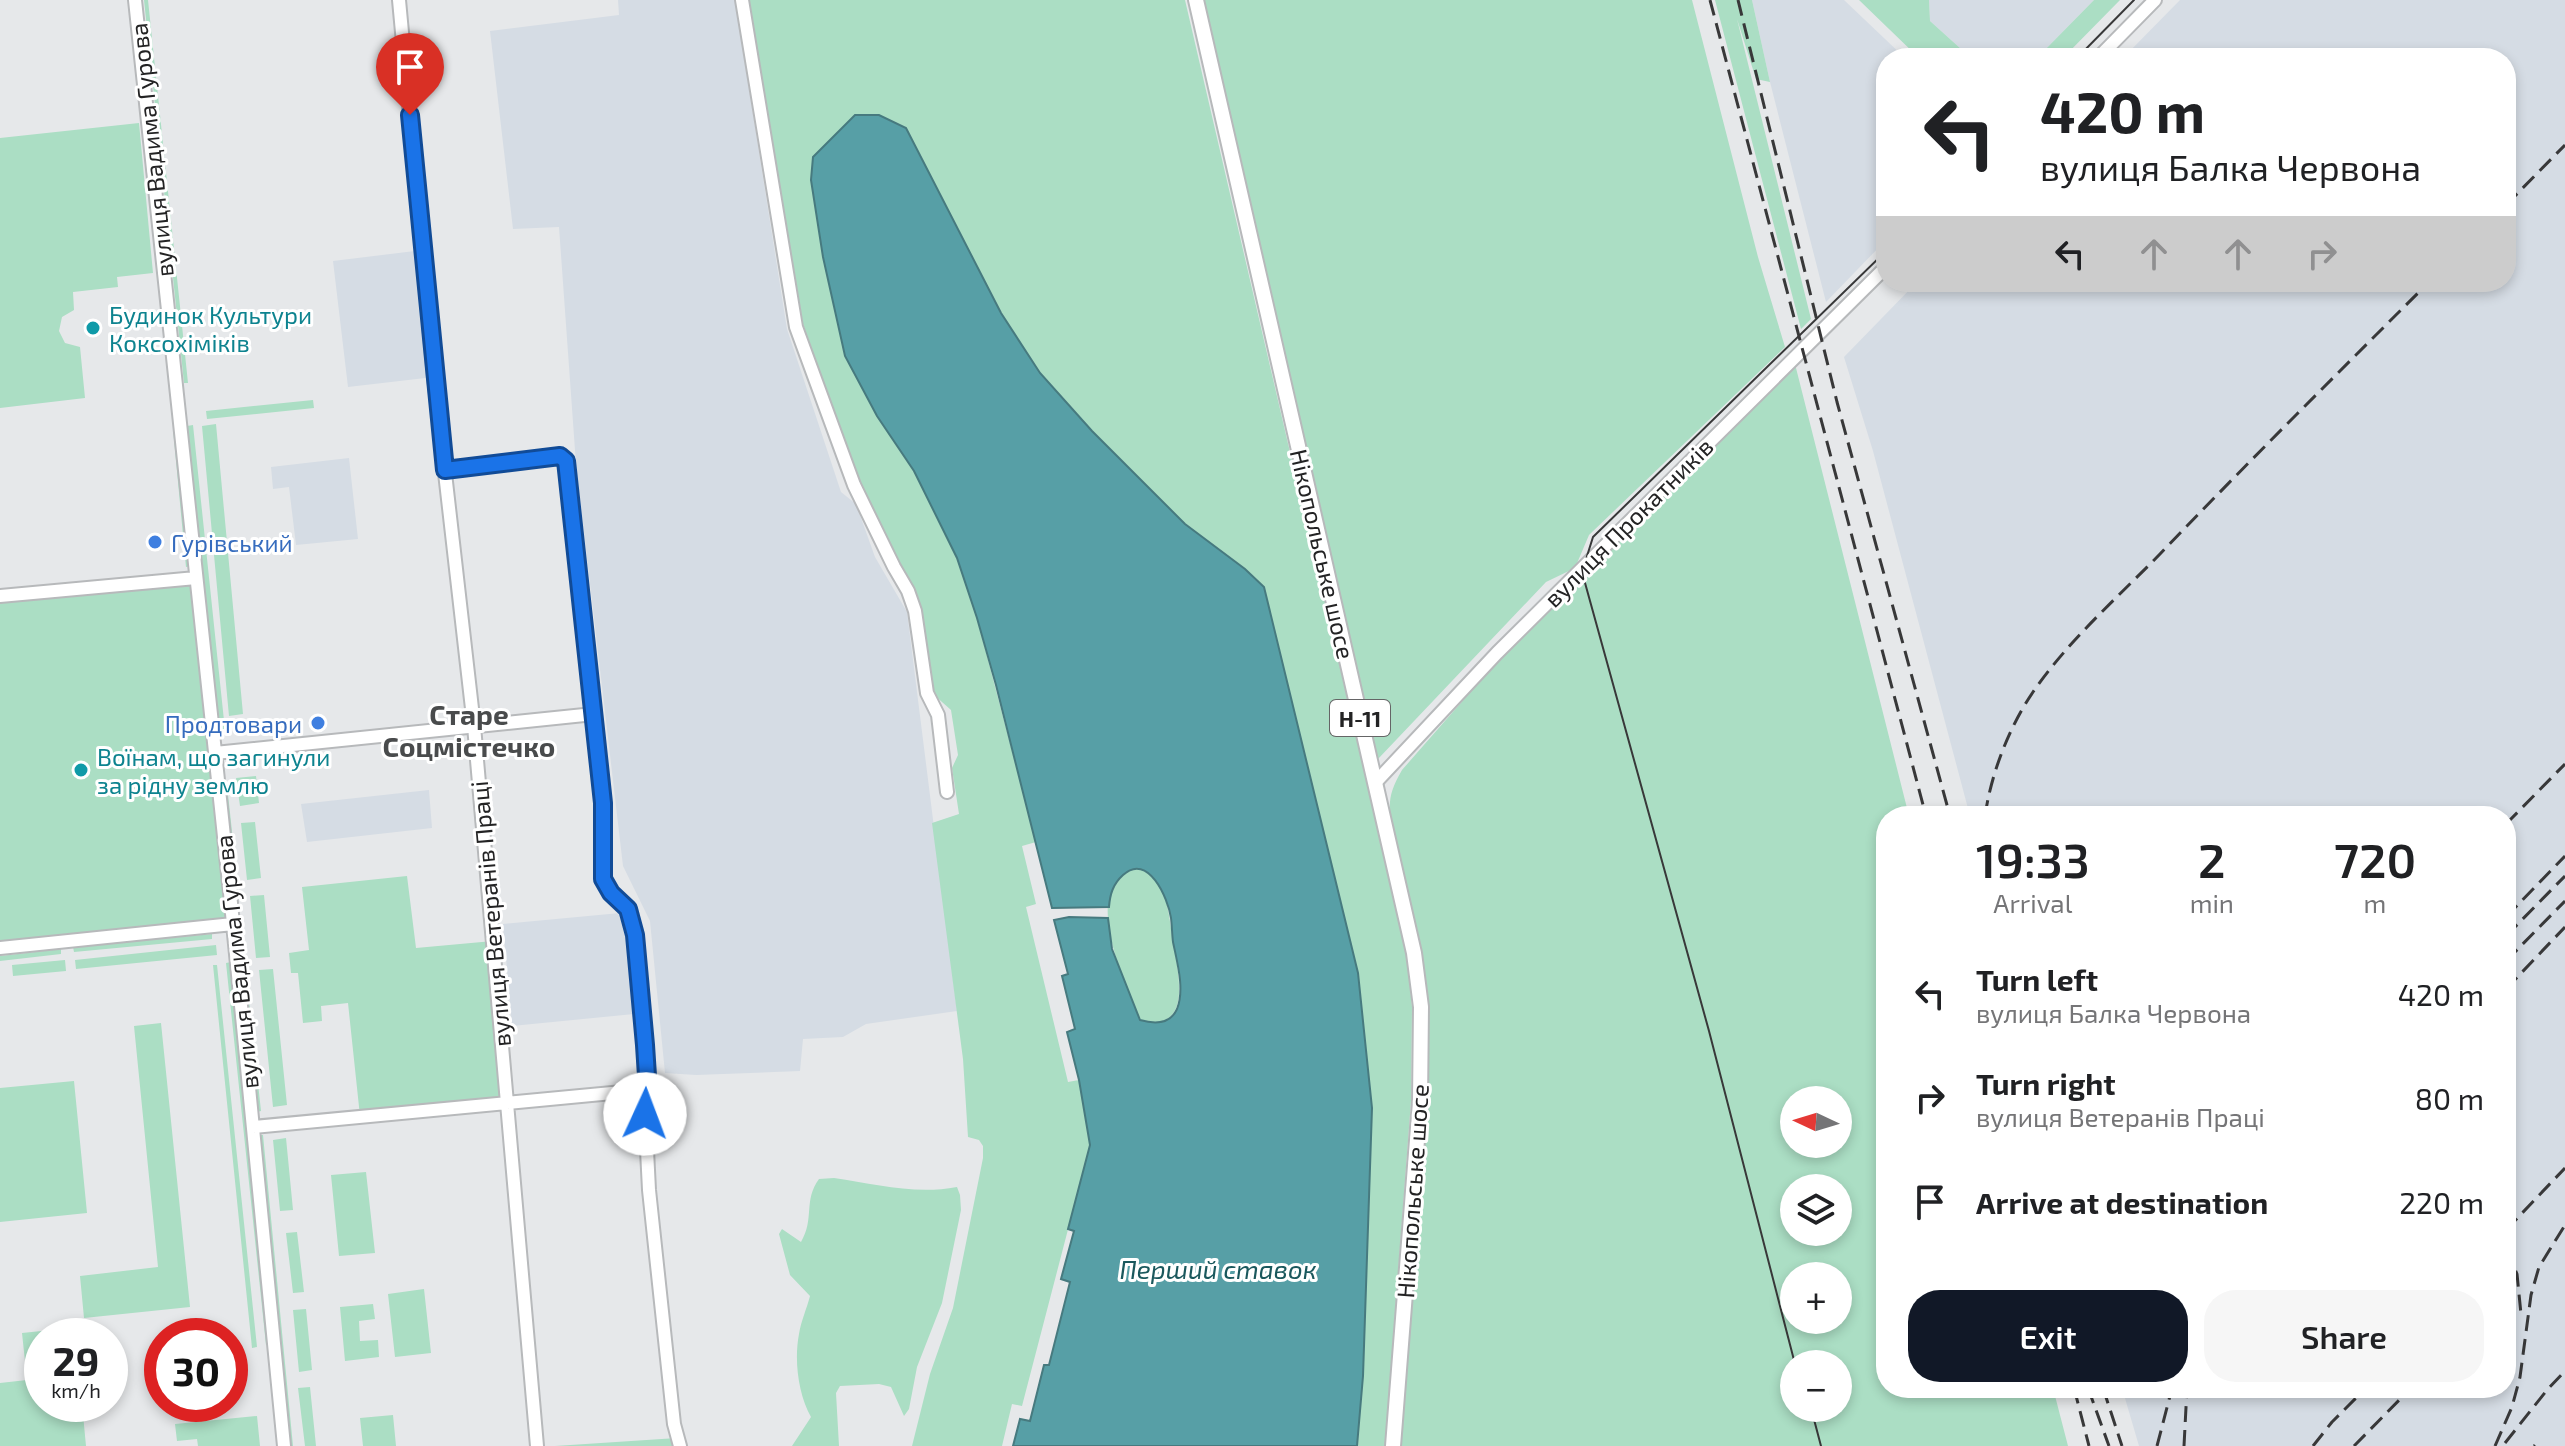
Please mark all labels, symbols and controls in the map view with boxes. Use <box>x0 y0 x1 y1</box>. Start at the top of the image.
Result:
street label: вулиця Вадима Гурова <box>123 21 180 279</box>
pin <box>376 33 444 115</box>
icon: arrive <box>388 45 432 89</box>
text: 420 m <box>2040 77 2205 144</box>
icon: left <box>1908 80 2012 184</box>
text: вулиця Балка Червона <box>2040 145 2421 188</box>
icon: left <box>2048 232 2092 276</box>
icon: ahead <box>2132 232 2176 276</box>
icon: ahead <box>2216 232 2260 276</box>
icon: right <box>2300 232 2344 276</box>
place label: Будинок Культури Коксохіміків <box>109 300 312 357</box>
marker: Будинок Культури Коксохіміків <box>84 319 102 337</box>
street label: вулиця Прокатників <box>1537 431 1719 613</box>
street label: Нікопольське шосе <box>1285 446 1361 662</box>
place label: Гурівський <box>171 528 293 558</box>
marker: Гурівський <box>146 533 164 551</box>
district label: Старе Соцмістечко <box>383 697 555 763</box>
road number: Н-11 <box>1330 700 1390 736</box>
place label: Продтовари <box>165 709 302 738</box>
marker: Продтовари <box>309 714 327 732</box>
place label: Воїнам, що загинули за рідну землю <box>97 742 330 800</box>
marker: Воїнам, що загинули за рідну землю <box>72 761 90 779</box>
street label: вулиця Ветеранів Праці <box>464 780 517 1048</box>
text: 19:33 <box>1976 830 2090 888</box>
text: 2 <box>2198 830 2226 888</box>
text: 720 <box>2334 830 2416 888</box>
street label: вулиця Вадима Гурова <box>208 833 265 1091</box>
text: Arrival <box>1993 887 2072 918</box>
text: min <box>2190 887 2234 918</box>
text: m <box>2364 887 2386 918</box>
text: Turn left <box>1976 961 2098 997</box>
icon: left <box>1908 972 1952 1016</box>
text: 420 m <box>2398 976 2484 1012</box>
text: вулиця Балка Червона <box>1976 997 2251 1028</box>
text: Turn right <box>1976 1065 2116 1101</box>
position arrow <box>603 1072 687 1156</box>
icon: right <box>1908 1076 1952 1120</box>
text: 80 m <box>2415 1080 2484 1116</box>
street label: Нікопольське шосе <box>1390 1083 1434 1299</box>
north arrow <box>1780 1086 1852 1158</box>
map controls <box>1780 1086 1852 1422</box>
text: вулиця Ветеранів Праці <box>1976 1101 2265 1132</box>
button: layers <box>1780 1174 1852 1246</box>
icon: arrive <box>1908 1180 1952 1224</box>
text: Arrive at destination <box>1976 1184 2268 1220</box>
text: 220 m <box>2399 1184 2484 1220</box>
water label: Перший ставок <box>1119 1253 1317 1284</box>
button: + <box>1780 1262 1852 1334</box>
button: Exit <box>1908 1290 2188 1382</box>
button: Share <box>2204 1290 2484 1382</box>
speed limit sign: 30 <box>144 1318 248 1422</box>
text: 29 <box>53 1336 99 1384</box>
button: − <box>1780 1350 1852 1422</box>
text: km/h <box>51 1378 101 1402</box>

